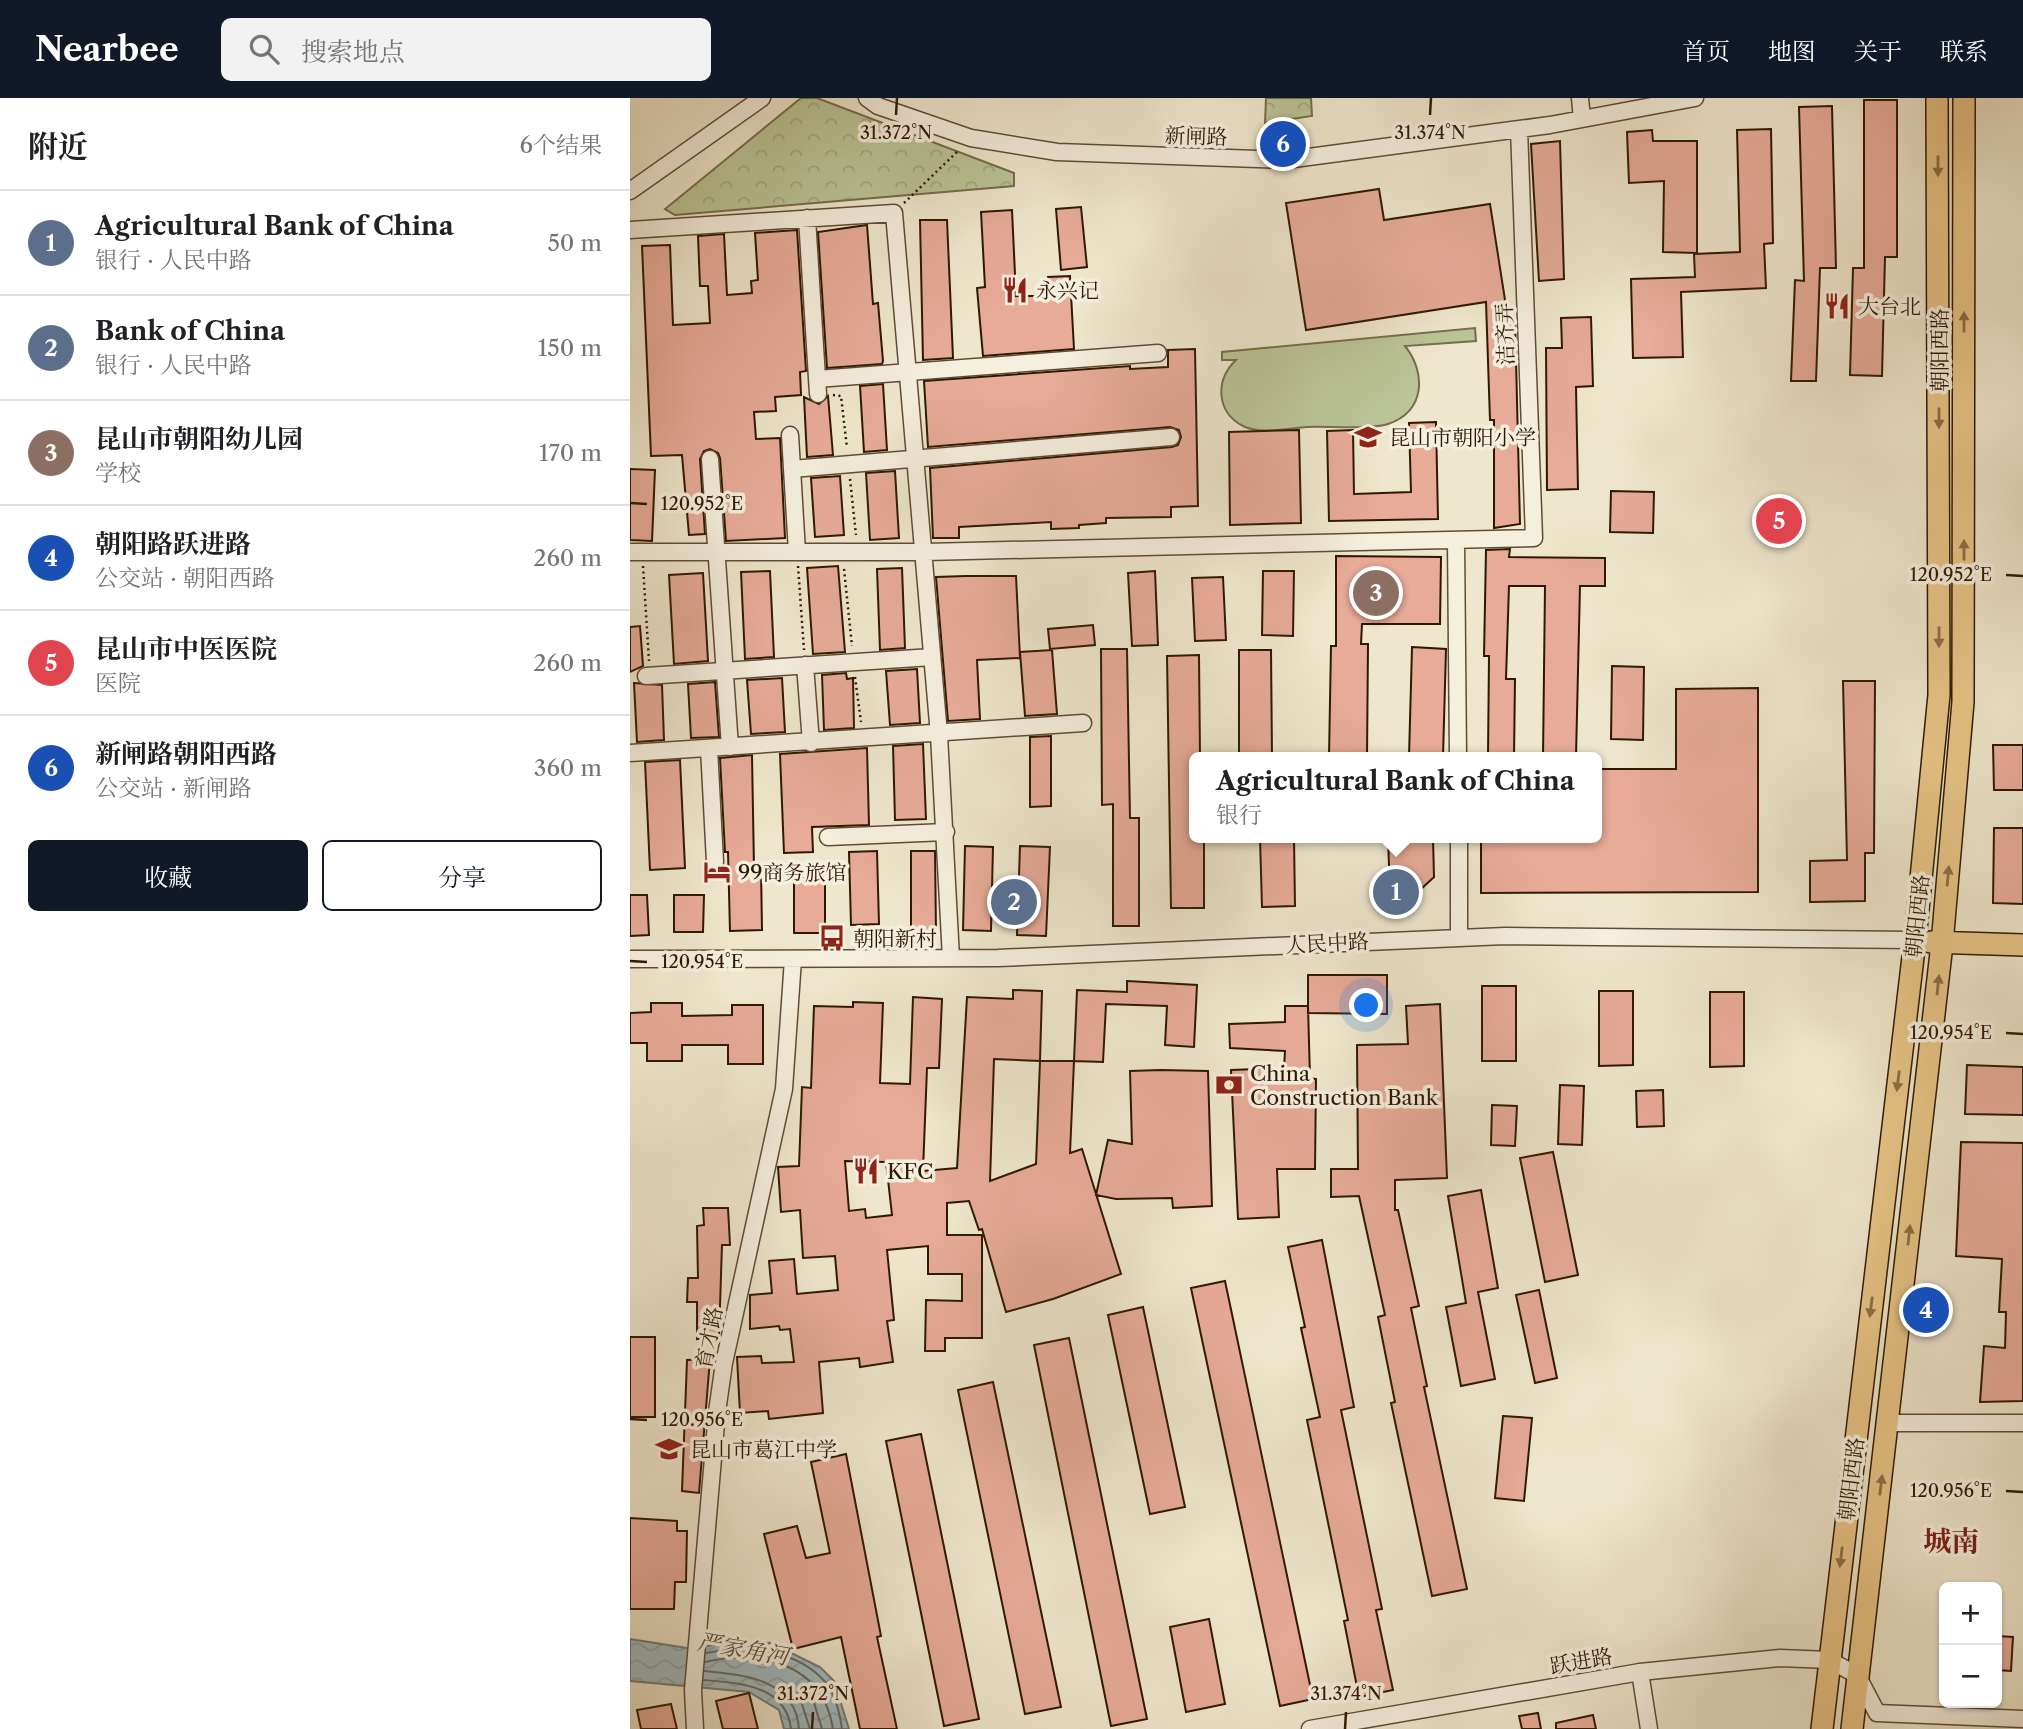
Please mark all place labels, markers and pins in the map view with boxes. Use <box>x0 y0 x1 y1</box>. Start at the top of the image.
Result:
pin: 6 <box>1260 118 1306 170</box>
restaurant icon: 永兴记 <box>1000 275 1030 305</box>
place label: 永兴记 <box>1036 278 1099 303</box>
restaurant icon: 大台北 <box>1822 291 1852 321</box>
place label: 大台北 <box>1858 294 1921 319</box>
school or university icon: 昆山市朝阳小学 <box>1353 422 1383 452</box>
place label: 昆山市朝阳小学 <box>1389 425 1536 450</box>
pin: 5 <box>1756 495 1802 547</box>
pin: 3 <box>1353 567 1399 619</box>
hotel icon: 99商务旅馆 <box>702 857 732 887</box>
place label: 99商务旅馆 <box>738 860 847 885</box>
pin: 1 <box>1373 866 1419 918</box>
pin: 2 <box>991 876 1037 928</box>
bus stop icon: 朝阳新村 <box>817 923 847 953</box>
place label: 朝阳新村 <box>853 926 937 951</box>
place label: China Construction Bank <box>1250 1061 1439 1110</box>
bank icon: China Construction Bank <box>1214 1070 1244 1100</box>
restaurant icon: KFC <box>851 1156 881 1186</box>
place label: KFC <box>887 1159 933 1184</box>
pin: 4 <box>1903 1284 1949 1336</box>
school or university icon: 昆山市葛江中学 <box>654 1434 684 1464</box>
place label: 昆山市葛江中学 <box>690 1437 837 1462</box>

